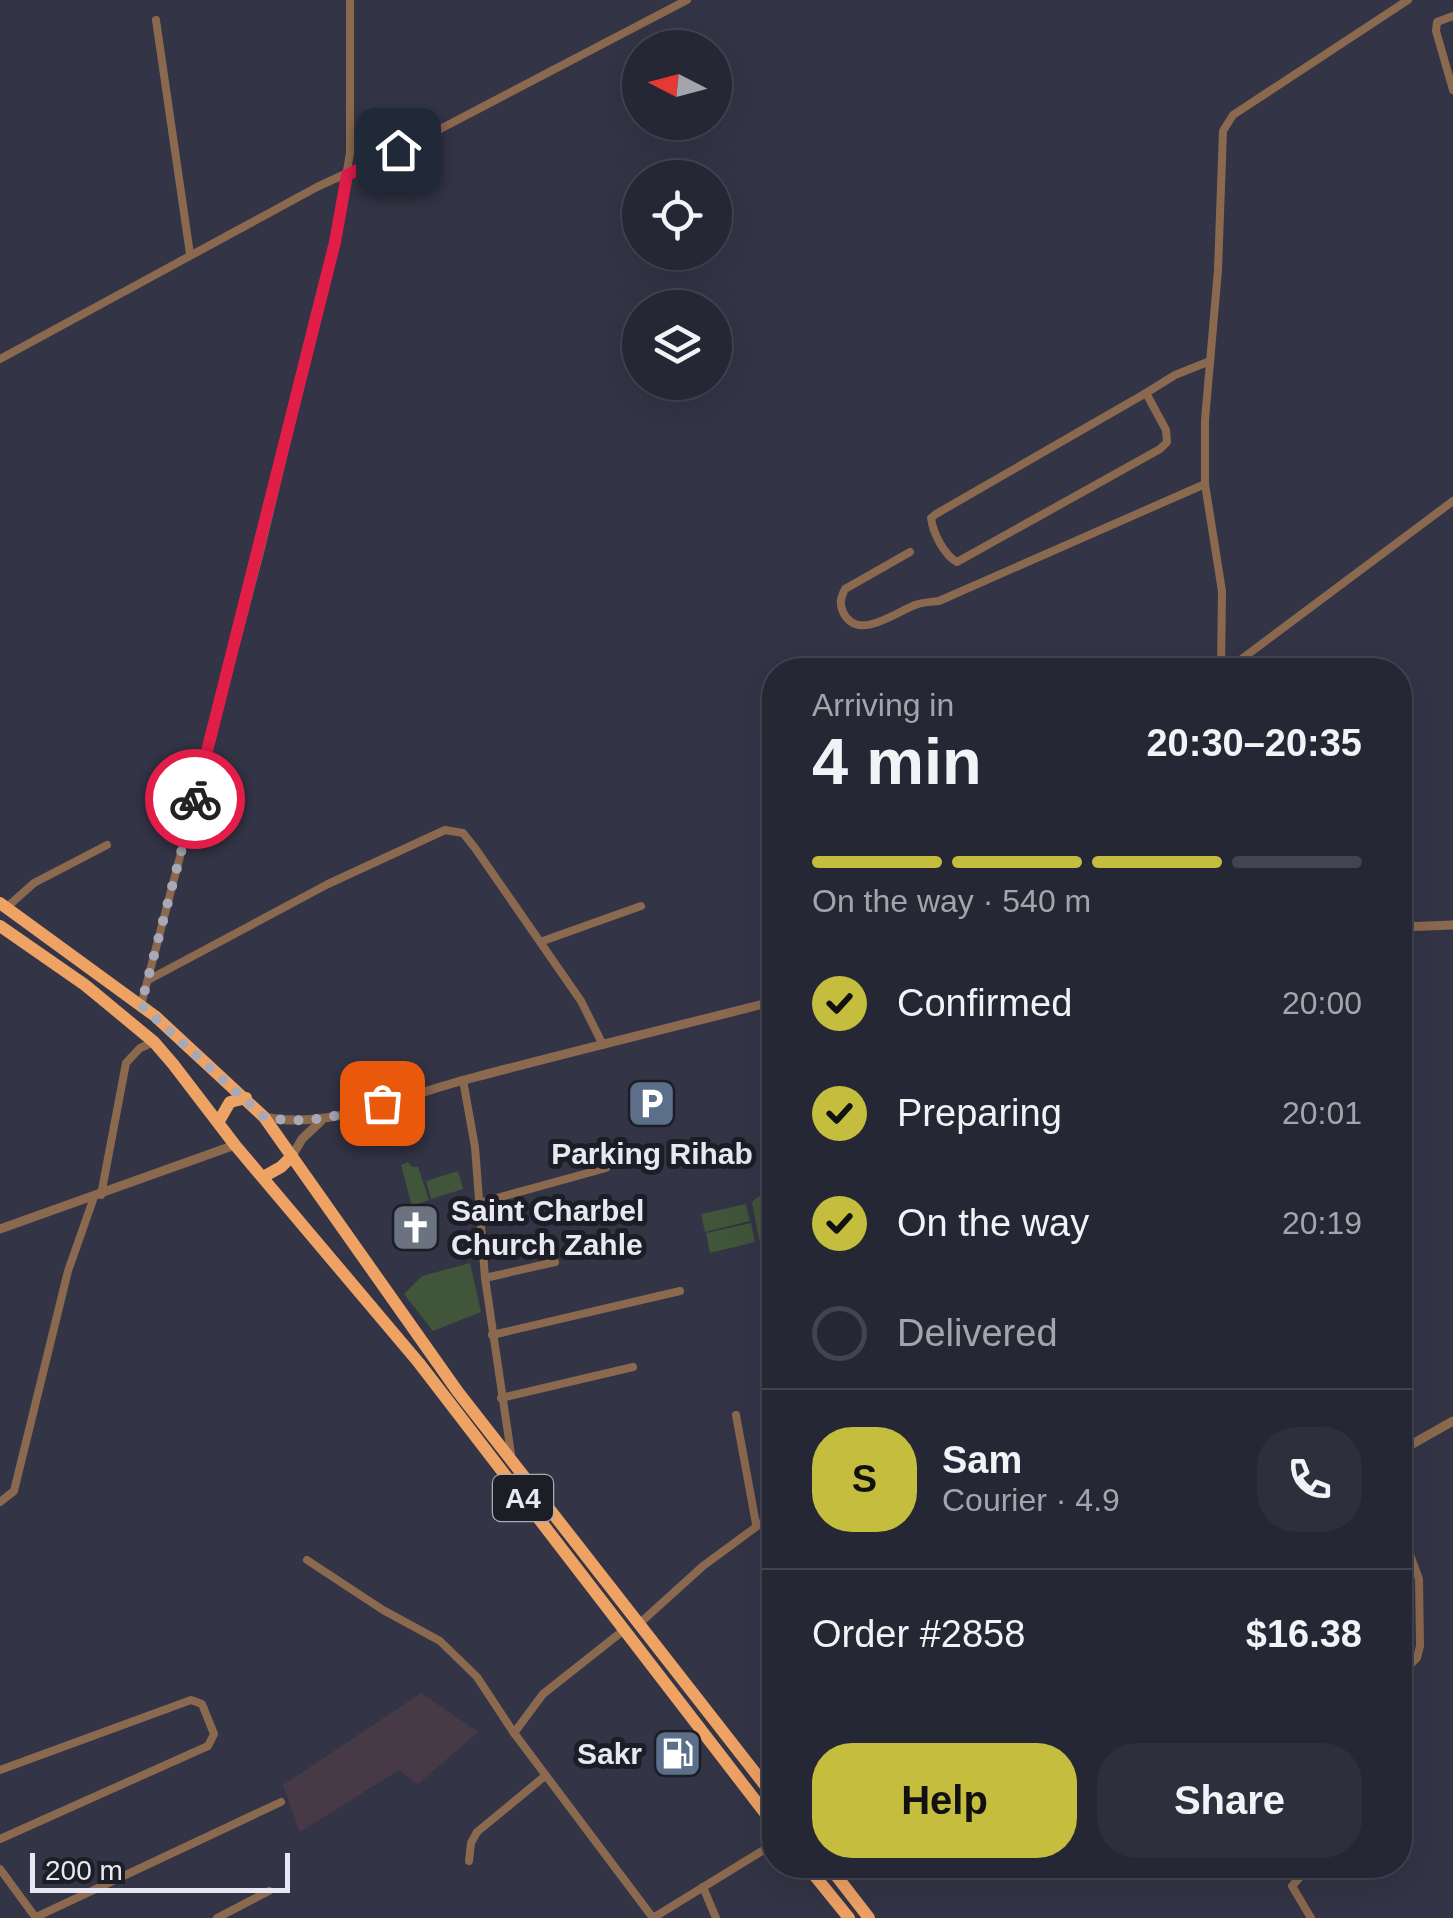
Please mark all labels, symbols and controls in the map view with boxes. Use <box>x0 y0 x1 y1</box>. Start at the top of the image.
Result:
north arrow <box>622 30 732 140</box>
map controls <box>622 30 732 400</box>
pin <box>356 108 441 193</box>
icon: home <box>371 123 426 178</box>
button: locate <box>622 160 732 270</box>
button: layers <box>622 290 732 400</box>
text: Arriving in <box>812 687 954 723</box>
text: 20:30–20:35 <box>1146 722 1362 764</box>
text: 4 min <box>812 725 982 798</box>
courier <box>145 749 245 849</box>
icon: bike <box>168 772 223 827</box>
text: On the way · 540 m <box>812 883 1091 919</box>
icon: check <box>812 976 867 1031</box>
text: Confirmed <box>897 982 1072 1024</box>
text: 20:00 <box>1282 985 1362 1021</box>
pin <box>340 1061 425 1146</box>
icon: bag <box>355 1076 410 1131</box>
parking icon: Parking Rihab <box>626 1078 678 1130</box>
icon: check <box>812 1086 867 1141</box>
text: Preparing <box>897 1092 1062 1134</box>
text: 20:01 <box>1282 1095 1362 1131</box>
place label: Parking Rihab <box>551 1137 753 1170</box>
place label: Saint Charbel Church Zahle <box>451 1194 644 1261</box>
icon: check <box>812 1196 867 1251</box>
church icon: Saint Charbel Church Zahle <box>390 1201 442 1253</box>
text: On the way <box>897 1202 1089 1244</box>
text: 20:19 <box>1282 1205 1362 1241</box>
text: Delivered <box>897 1312 1058 1354</box>
button: phone <box>1257 1427 1362 1532</box>
text: Sam <box>942 1439 1022 1481</box>
text: S <box>852 1458 877 1500</box>
road number: A4 <box>493 1475 553 1521</box>
text: Courier · 4.9 <box>942 1482 1120 1518</box>
text: Order #2858 <box>812 1613 1025 1655</box>
text: $16.38 <box>1246 1613 1362 1655</box>
fuel station icon: Sakr <box>651 1727 703 1779</box>
place label: Sakr <box>577 1737 642 1770</box>
button: Help <box>812 1743 1077 1858</box>
button: Share <box>1097 1743 1362 1858</box>
scale bar <box>30 1848 290 1892</box>
text: 200 m <box>45 1855 123 1886</box>

